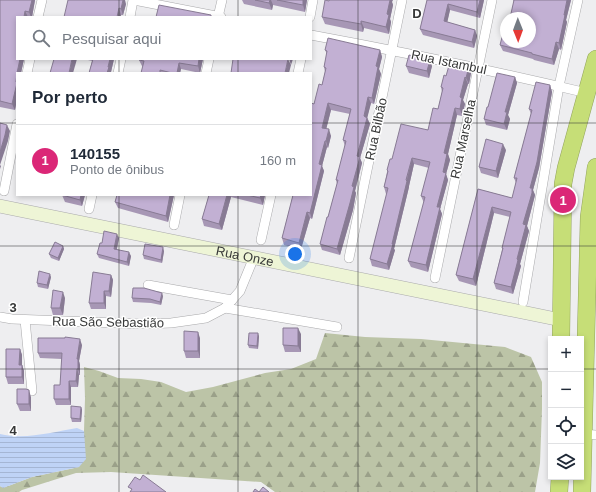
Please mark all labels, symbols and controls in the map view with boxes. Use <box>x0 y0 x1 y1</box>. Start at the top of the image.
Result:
text: D <box>412 6 422 21</box>
north arrow <box>500 12 536 48</box>
search box <box>16 16 312 60</box>
icon: search <box>30 27 52 49</box>
text: Pesquisar aqui <box>62 30 161 47</box>
street label: Rua Istambul <box>410 47 488 77</box>
text: Por perto <box>32 88 108 107</box>
street label: Rua Bilbão <box>362 96 390 162</box>
street label: Rua Marselha <box>447 97 479 180</box>
text: 140155 <box>70 145 120 162</box>
text: 1 <box>41 153 49 168</box>
text: 160 m <box>260 153 296 168</box>
text: Ponto de ônibus <box>70 162 164 177</box>
pin: 1 <box>550 185 576 215</box>
street label: Rua Onze <box>215 243 275 269</box>
your location <box>285 244 305 264</box>
text: 3 <box>9 300 17 315</box>
street label: Rua São Sebastião <box>52 314 164 330</box>
map controls <box>548 336 584 480</box>
button: + <box>548 336 584 372</box>
button: − <box>548 372 584 408</box>
button: locate <box>548 408 584 444</box>
text: 4 <box>9 423 17 438</box>
button: layers <box>548 444 584 480</box>

